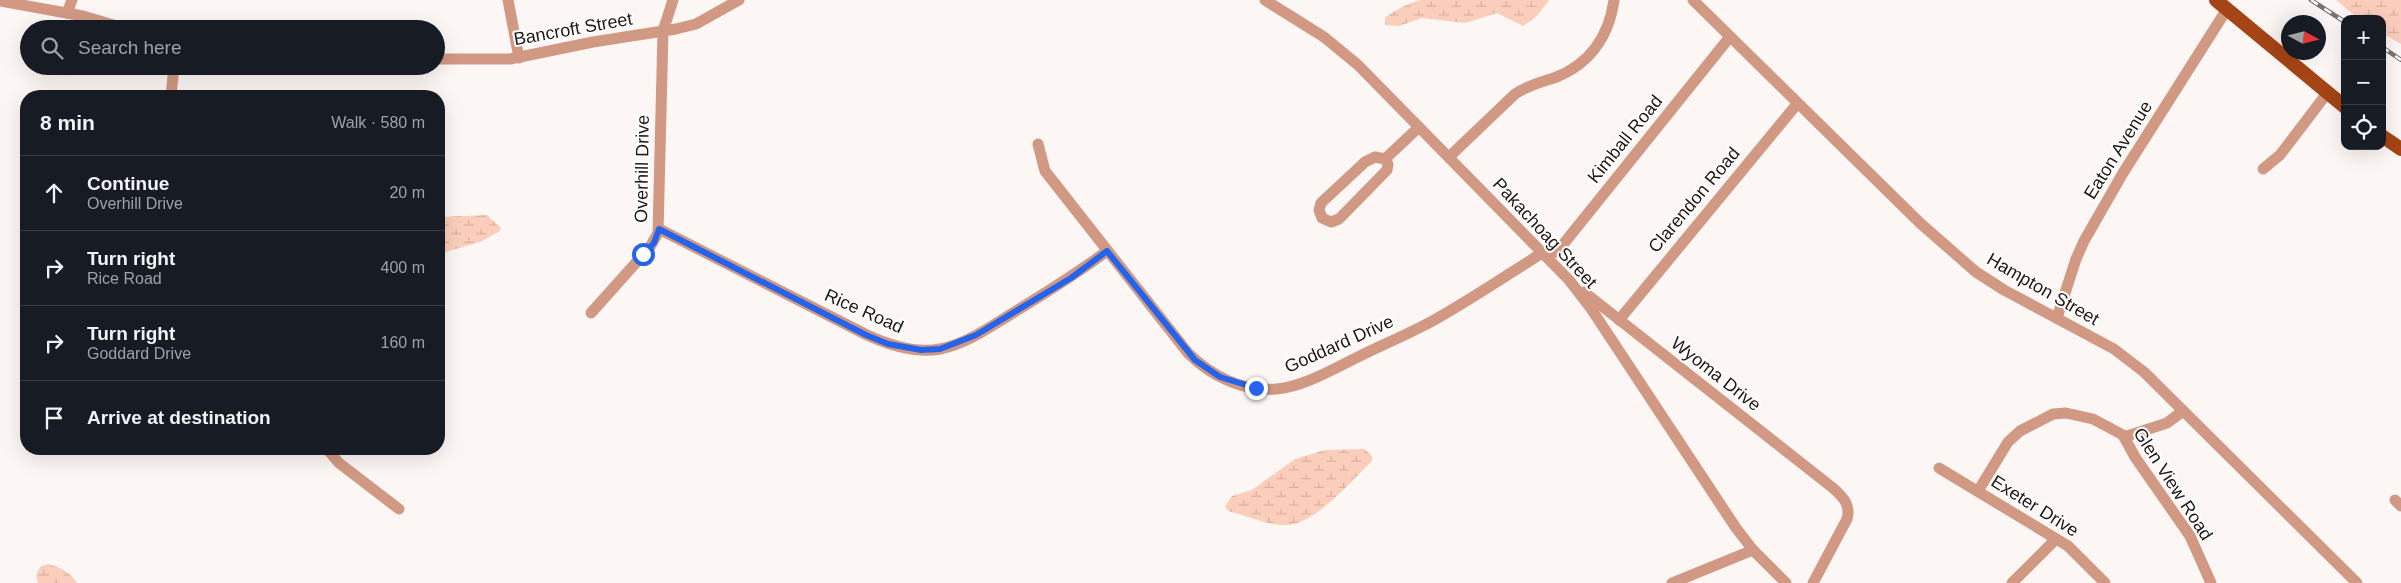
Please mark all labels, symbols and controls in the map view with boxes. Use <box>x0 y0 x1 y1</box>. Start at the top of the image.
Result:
street label: Bancroft Street <box>512 9 634 49</box>
north arrow <box>2281 15 2326 60</box>
map controls <box>2341 15 2386 150</box>
button: + <box>2341 15 2386 60</box>
search box <box>20 20 445 75</box>
icon: search <box>38 34 66 62</box>
text: Search here <box>78 37 182 58</box>
button: − <box>2341 60 2386 105</box>
street label: Kimball Road <box>1584 91 1666 187</box>
street label: Eaton Avenue <box>2080 97 2156 203</box>
button: locate <box>2341 105 2386 150</box>
text: 8 min <box>40 111 95 134</box>
text: Walk · 580 m <box>331 114 425 131</box>
street label: Overhill Drive <box>631 115 653 223</box>
street label: Clarendon Road <box>1644 143 1744 257</box>
text: Continue <box>87 173 169 194</box>
street label: Pakachoag Street <box>1489 174 1601 292</box>
icon: ahead <box>40 179 68 207</box>
text: 20 m <box>389 184 425 201</box>
text: Overhill Drive <box>87 195 183 212</box>
route start <box>632 243 655 266</box>
text: Turn right <box>87 248 175 269</box>
street label: Hampton Street <box>1983 249 2103 329</box>
icon: right <box>40 254 68 282</box>
text: 400 m <box>381 259 425 276</box>
text: Rice Road <box>87 270 162 287</box>
street label: Rice Road <box>822 285 906 337</box>
street label: Goddard Drive <box>1281 311 1397 377</box>
text: Turn right <box>87 323 175 344</box>
icon: right <box>40 329 68 357</box>
street label: Wyoma Drive <box>1667 333 1765 415</box>
text: 160 m <box>381 334 425 351</box>
text: Goddard Drive <box>87 345 191 362</box>
route end <box>1245 377 1268 400</box>
icon: arrive <box>40 404 68 432</box>
text: Arrive at destination <box>87 407 271 428</box>
street label: Glen View Road <box>2129 424 2217 544</box>
street label: Exeter Drive <box>1988 471 2082 541</box>

